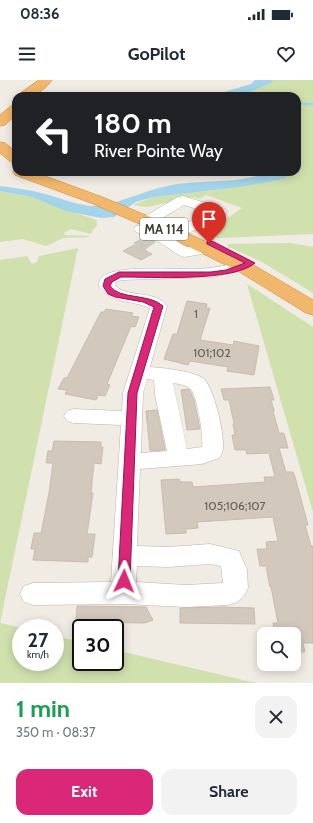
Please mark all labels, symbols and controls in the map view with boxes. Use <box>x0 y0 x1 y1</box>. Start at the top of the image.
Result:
text: 08:36 <box>20 5 60 23</box>
icon: menu <box>16 43 38 65</box>
text: GoPilot <box>128 43 185 65</box>
icon: heart <box>275 43 297 65</box>
text: 180 m <box>94 106 172 140</box>
icon: left <box>28 108 80 160</box>
text: River Pointe Way <box>94 140 223 162</box>
pin <box>192 202 226 243</box>
icon: arrive <box>198 208 220 230</box>
road number: MA 114 <box>140 218 188 240</box>
house number: 1 <box>194 306 198 321</box>
house number: 101;102 <box>193 345 231 360</box>
house number: 105;106;107 <box>204 498 266 513</box>
position arrow <box>103 560 145 602</box>
speed limit sign: 30 <box>72 619 124 671</box>
map controls <box>257 627 301 671</box>
button: search <box>257 627 301 671</box>
text: 27 <box>28 628 48 652</box>
text: km/h <box>27 648 49 661</box>
text: 1 min <box>16 694 70 723</box>
button: close <box>255 696 297 738</box>
text: 350 m · 08:37 <box>16 724 96 740</box>
button: Exit <box>16 769 153 815</box>
button: Share <box>161 769 297 815</box>

